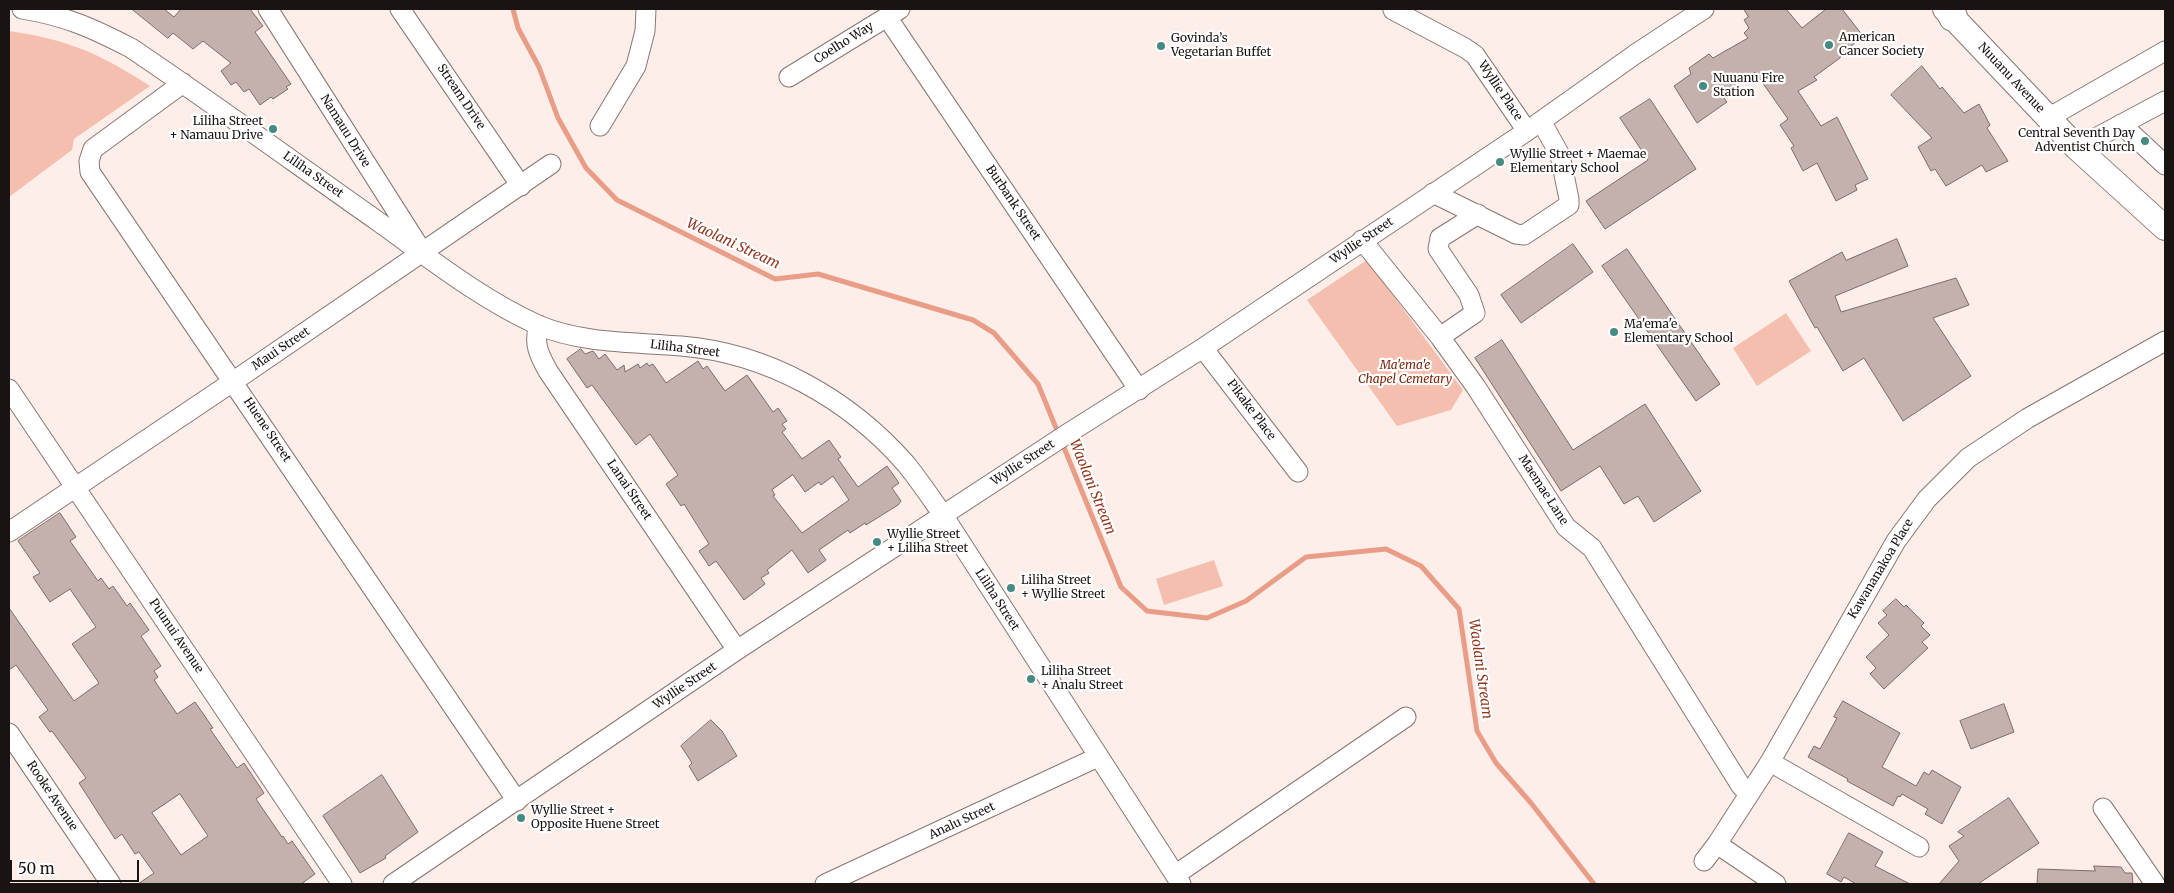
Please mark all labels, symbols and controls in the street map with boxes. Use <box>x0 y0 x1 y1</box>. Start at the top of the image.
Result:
street label: Coelho Way <box>812 19 876 67</box>
place label: American Cancer Society <box>1839 31 1924 59</box>
place label: Govinda’s Vegetarian Buffet <box>1171 32 1271 60</box>
marker: American Cancer Society <box>1823 39 1835 51</box>
marker: Govinda’s Vegetarian Buffet <box>1155 40 1167 52</box>
street label: Nuuanu Avenue <box>1975 40 2047 116</box>
street label: Wyllie Place <box>1475 58 1525 124</box>
street label: Stream Drive <box>434 62 488 132</box>
place label: Nuuanu Fire Station <box>1713 72 1784 100</box>
marker: Nuuanu Fire Station <box>1697 80 1709 92</box>
street label: Namauu Drive <box>317 92 373 170</box>
place label: Liliha Street + Namauu Drive <box>169 115 263 143</box>
marker: Liliha Street + Namauu Drive <box>267 123 279 135</box>
place label: Central Seventh Day Adventist Church <box>2018 127 2135 155</box>
marker: Central Seventh Day Adventist Church <box>2139 135 2151 147</box>
place label: Wyllie Street + Maemae Elementary School <box>1510 148 1646 176</box>
street label: Liliha Street <box>280 149 346 201</box>
marker: Wyllie Street + Maemae Elementary School <box>1494 156 1506 168</box>
street label: Burbank Street <box>983 163 1043 243</box>
water label: Waolani Stream <box>684 215 782 273</box>
street label: Wyllie Street <box>1328 215 1396 267</box>
place label: Ma'ema'e Elementary School <box>1624 318 1733 346</box>
street label: Maui Street <box>249 324 313 374</box>
marker: Ma'ema'e Elementary School <box>1608 326 1620 338</box>
street label: Liliha Street <box>649 338 721 360</box>
park label: Ma'ema'e Chapel Cemetary <box>1358 359 1452 387</box>
street label: Pikake Place <box>1224 377 1278 443</box>
street label: Huene Street <box>240 395 294 465</box>
street label: Wyllie Street <box>988 437 1058 489</box>
water label: Waolani Stream <box>1065 437 1119 537</box>
street label: Maemae Lane <box>1515 452 1571 528</box>
street label: Lanai Street <box>604 457 654 523</box>
street label: Kawananakoa Place <box>1845 516 1917 622</box>
place label: Wyllie Street + Liliha Street <box>887 528 968 556</box>
marker: Wyllie Street + Liliha Street <box>871 536 883 548</box>
street label: Liliha Street <box>972 567 1022 633</box>
place label: Liliha Street + Wyllie Street <box>1021 574 1105 602</box>
marker: Liliha Street + Wyllie Street <box>1005 582 1017 594</box>
street label: Puunui Avenue <box>146 596 206 676</box>
water label: Waolani Stream <box>1465 618 1495 720</box>
street label: Wyllie Street <box>651 660 719 712</box>
place label: Liliha Street + Analu Street <box>1041 665 1123 693</box>
marker: Liliha Street + Analu Street <box>1025 673 1037 685</box>
street label: Rooke Avenue <box>23 758 81 834</box>
street label: Analu Street <box>927 799 997 843</box>
place label: Wyllie Street + Opposite Huene Street <box>531 804 659 832</box>
marker: Wyllie Street + Opposite Huene Street <box>515 812 527 824</box>
scale bar <box>12 850 141 882</box>
text: 50 m <box>18 859 55 878</box>

